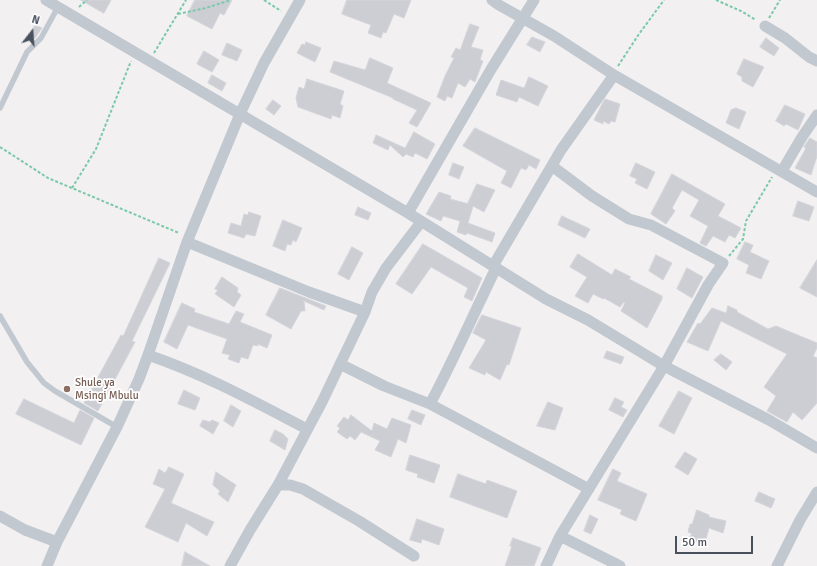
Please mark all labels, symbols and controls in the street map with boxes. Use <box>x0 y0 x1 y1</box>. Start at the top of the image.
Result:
north arrow <box>12 12 52 52</box>
text: N <box>30 13 41 27</box>
place label: Shule ya Msingi Mbulu <box>75 376 139 402</box>
marker: Shule ya Msingi Mbulu <box>62 384 72 394</box>
scale bar <box>677 528 755 554</box>
text: 50 m <box>682 535 707 550</box>

